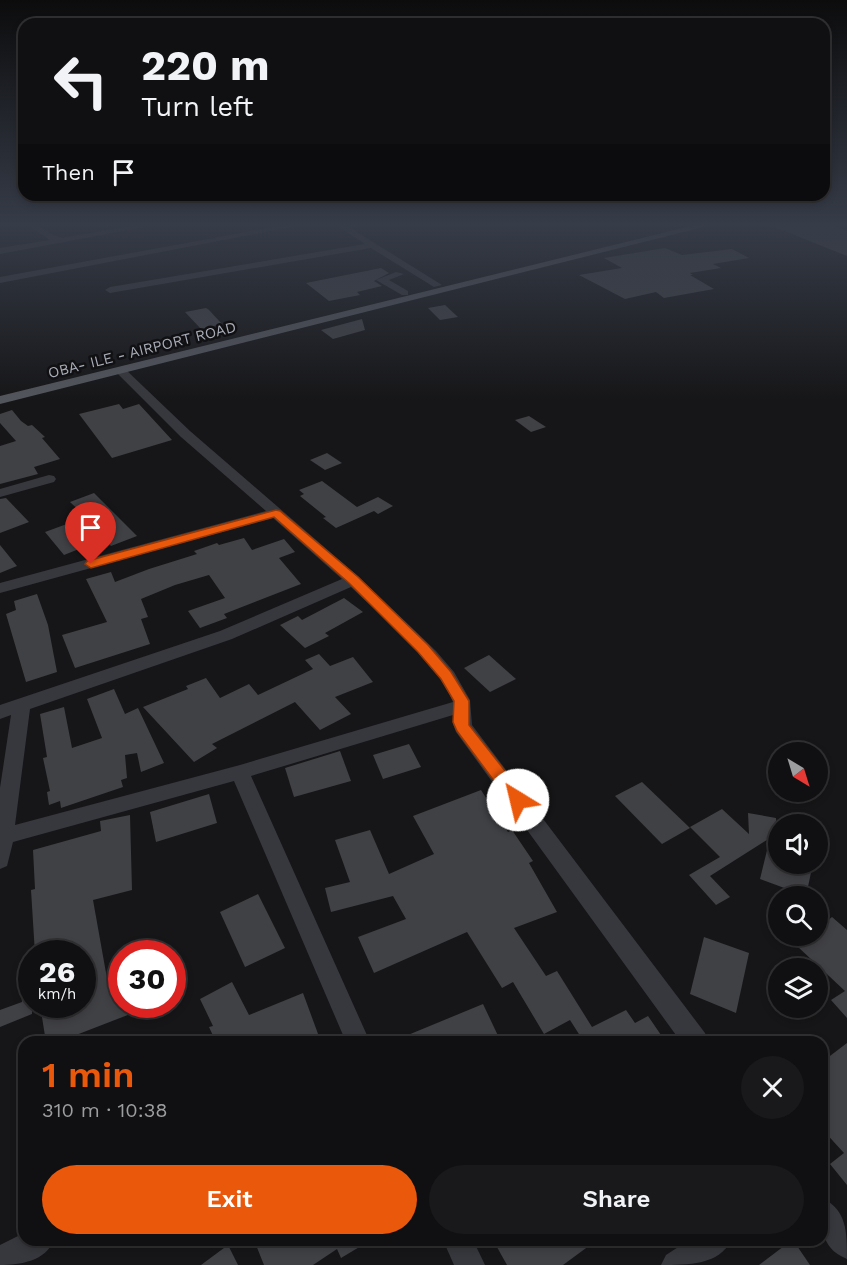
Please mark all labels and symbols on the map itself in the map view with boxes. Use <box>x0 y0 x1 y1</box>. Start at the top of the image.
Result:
street label: OBA- ILE - AIRPORT ROAD <box>46 318 238 382</box>
pin <box>65 502 116 564</box>
north arrow <box>768 742 828 802</box>
position arrow <box>486 768 550 832</box>
speed limit sign: 30 <box>108 940 186 1018</box>

